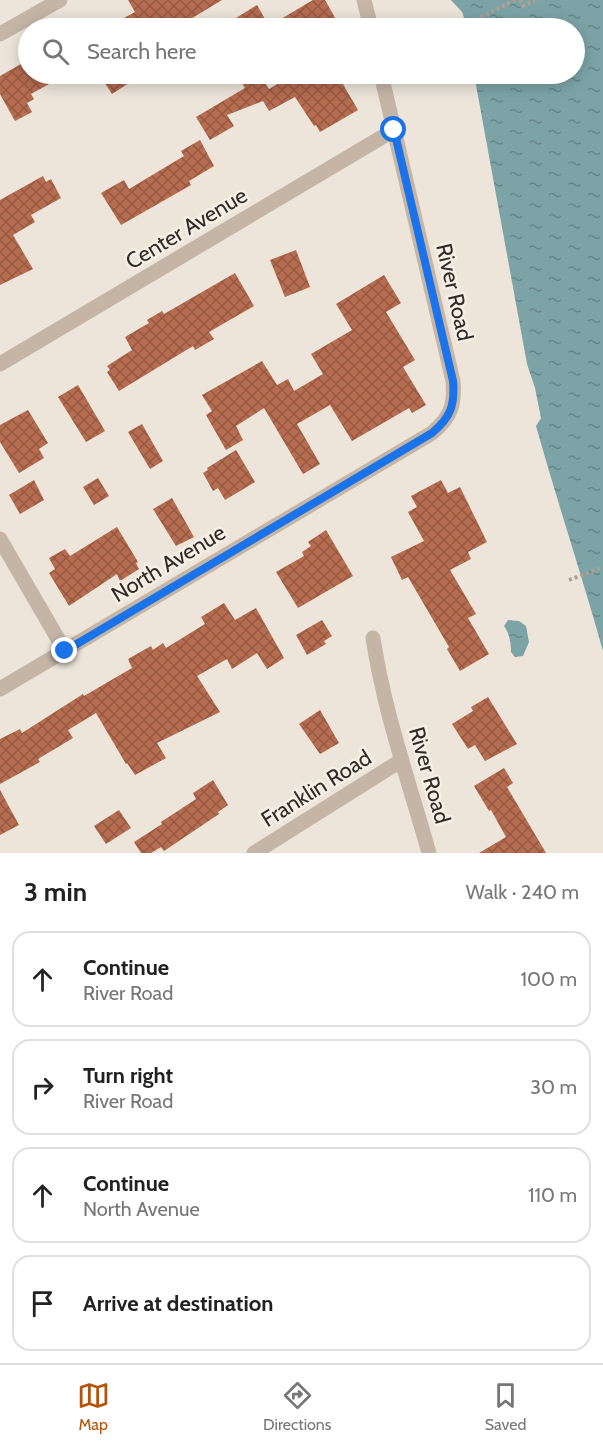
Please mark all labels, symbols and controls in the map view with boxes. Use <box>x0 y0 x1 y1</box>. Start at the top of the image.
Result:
search box <box>18 18 585 84</box>
icon: search <box>39 35 72 68</box>
text: Search here <box>87 38 196 65</box>
route start <box>380 116 406 142</box>
street label: Center Avenue <box>121 182 252 275</box>
street label: River Road <box>430 241 479 344</box>
street label: North Avenue <box>106 519 230 608</box>
route end <box>51 637 77 663</box>
street label: River Road <box>403 724 456 827</box>
street label: Franklin Road <box>256 744 376 833</box>
text: 3 min <box>24 876 87 908</box>
text: Walk · 240 m <box>466 880 579 904</box>
text: Continue <box>83 954 169 981</box>
icon: ahead <box>26 963 59 996</box>
text: 100 m <box>521 967 577 991</box>
text: River Road <box>83 981 173 1005</box>
text: Turn right <box>83 1062 173 1089</box>
icon: right <box>26 1071 59 1104</box>
text: 30 m <box>530 1075 577 1099</box>
text: River Road <box>83 1089 173 1113</box>
text: Continue <box>83 1170 169 1197</box>
icon: ahead <box>26 1179 59 1212</box>
text: 110 m <box>528 1183 577 1207</box>
text: North Avenue <box>83 1197 200 1221</box>
icon: arrive <box>26 1287 59 1320</box>
text: Arrive at destination <box>83 1290 273 1317</box>
tab: Map <box>77 1379 110 1434</box>
tab: Directions <box>263 1379 331 1434</box>
tab: Saved <box>485 1379 526 1434</box>

